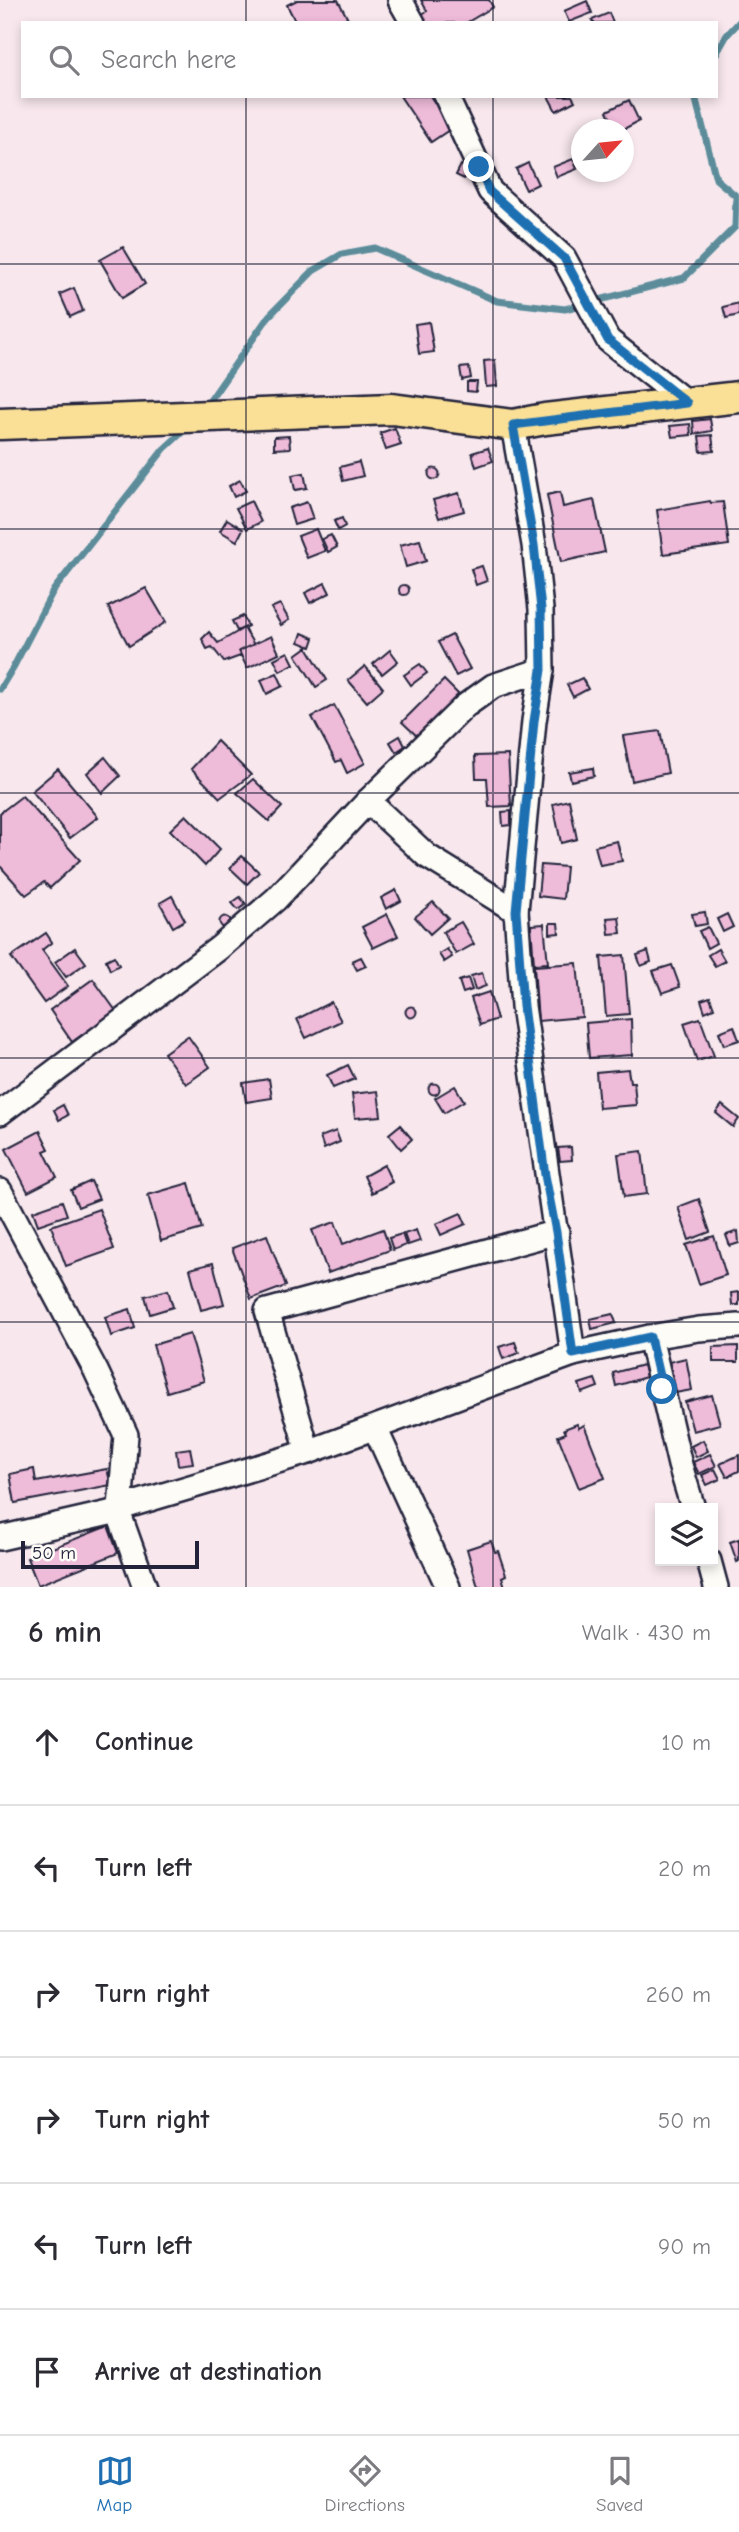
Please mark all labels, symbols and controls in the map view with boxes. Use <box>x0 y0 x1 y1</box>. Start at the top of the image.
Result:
search box <box>21 21 718 98</box>
icon: search <box>45 41 83 79</box>
text: Search here <box>101 45 236 75</box>
north arrow <box>571 119 634 182</box>
route end <box>463 151 494 182</box>
route start <box>646 1373 677 1404</box>
map controls <box>655 1503 718 1566</box>
button: layers <box>655 1503 718 1566</box>
scale bar <box>21 1538 200 1570</box>
text: 50 m <box>32 1542 76 1564</box>
text: 6 min <box>28 1615 102 1650</box>
text: Walk · 430 m <box>582 1619 711 1646</box>
icon: ahead <box>28 1723 66 1761</box>
text: Continue <box>95 1727 193 1757</box>
text: 10 m <box>661 1729 711 1756</box>
icon: left <box>28 1849 66 1887</box>
text: Turn left <box>95 1853 192 1883</box>
text: 20 m <box>658 1855 711 1882</box>
icon: right <box>28 1975 66 2013</box>
text: Turn right <box>95 1979 209 2009</box>
text: 260 m <box>646 1981 711 2008</box>
icon: right <box>28 2101 66 2139</box>
text: Turn right <box>95 2105 209 2135</box>
text: 50 m <box>658 2107 711 2134</box>
icon: left <box>28 2227 66 2265</box>
text: Turn left <box>95 2231 192 2261</box>
text: 90 m <box>658 2233 711 2260</box>
icon: arrive <box>28 2353 66 2391</box>
text: Arrive at destination <box>95 2357 322 2387</box>
tab: Map <box>96 2452 134 2516</box>
tab: Directions <box>325 2452 405 2516</box>
tab: Saved <box>596 2452 643 2516</box>

